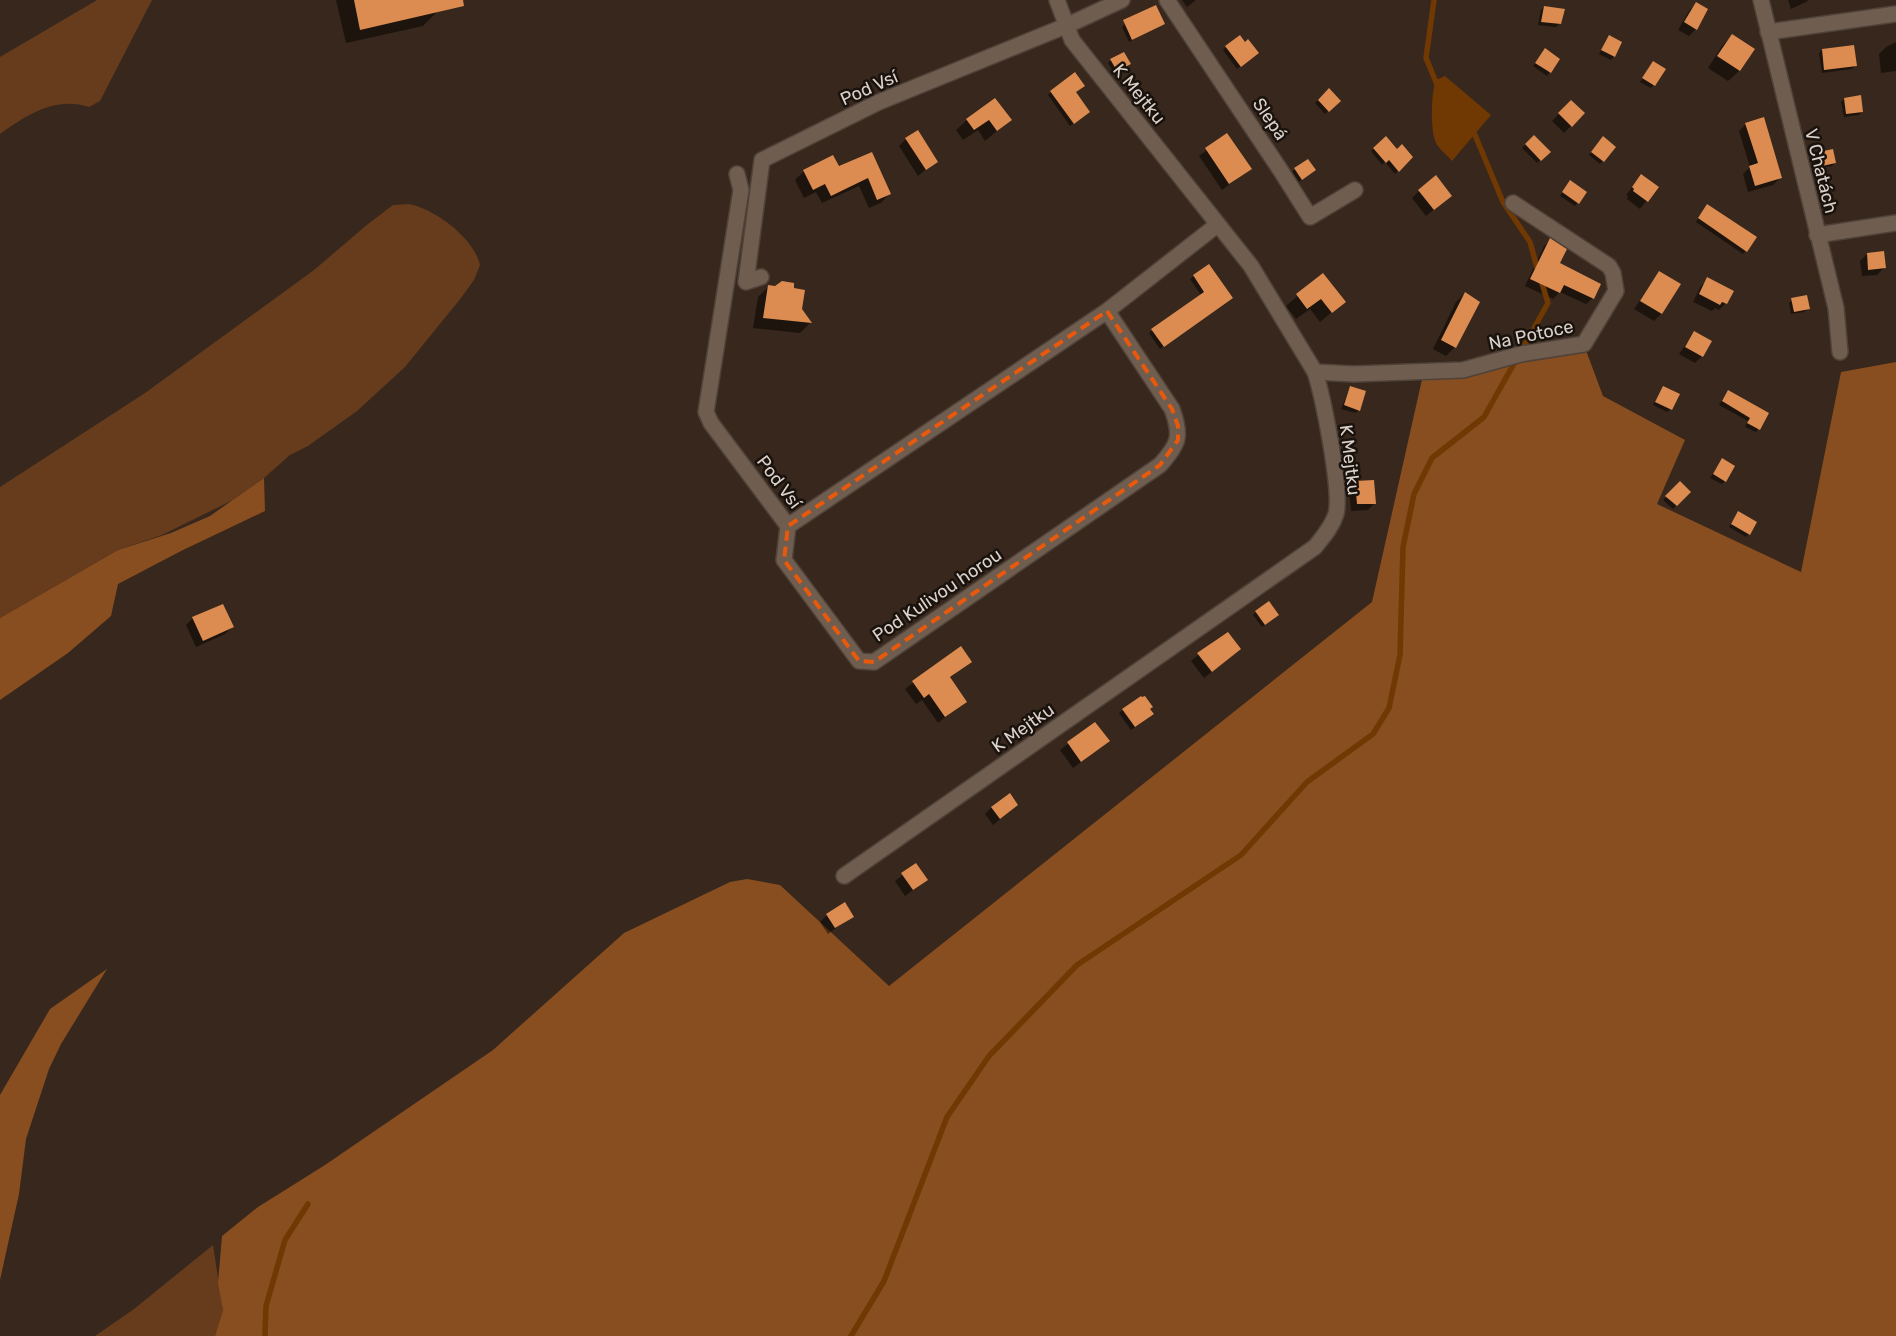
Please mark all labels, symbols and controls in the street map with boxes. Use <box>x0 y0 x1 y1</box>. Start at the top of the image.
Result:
street label: K Mejtku <box>1108 59 1170 129</box>
street label: Pod Vsí <box>837 65 903 110</box>
street label: Slepá <box>1248 94 1292 144</box>
street label: V Chatách <box>1800 126 1842 216</box>
street label: Na Potoce <box>1487 315 1575 355</box>
street label: K Mejtku <box>1335 423 1365 497</box>
street label: Pod Vsí <box>752 451 807 514</box>
street label: Pod Kulivou horou <box>868 544 1006 646</box>
street label: K Mejtku <box>988 699 1058 757</box>

